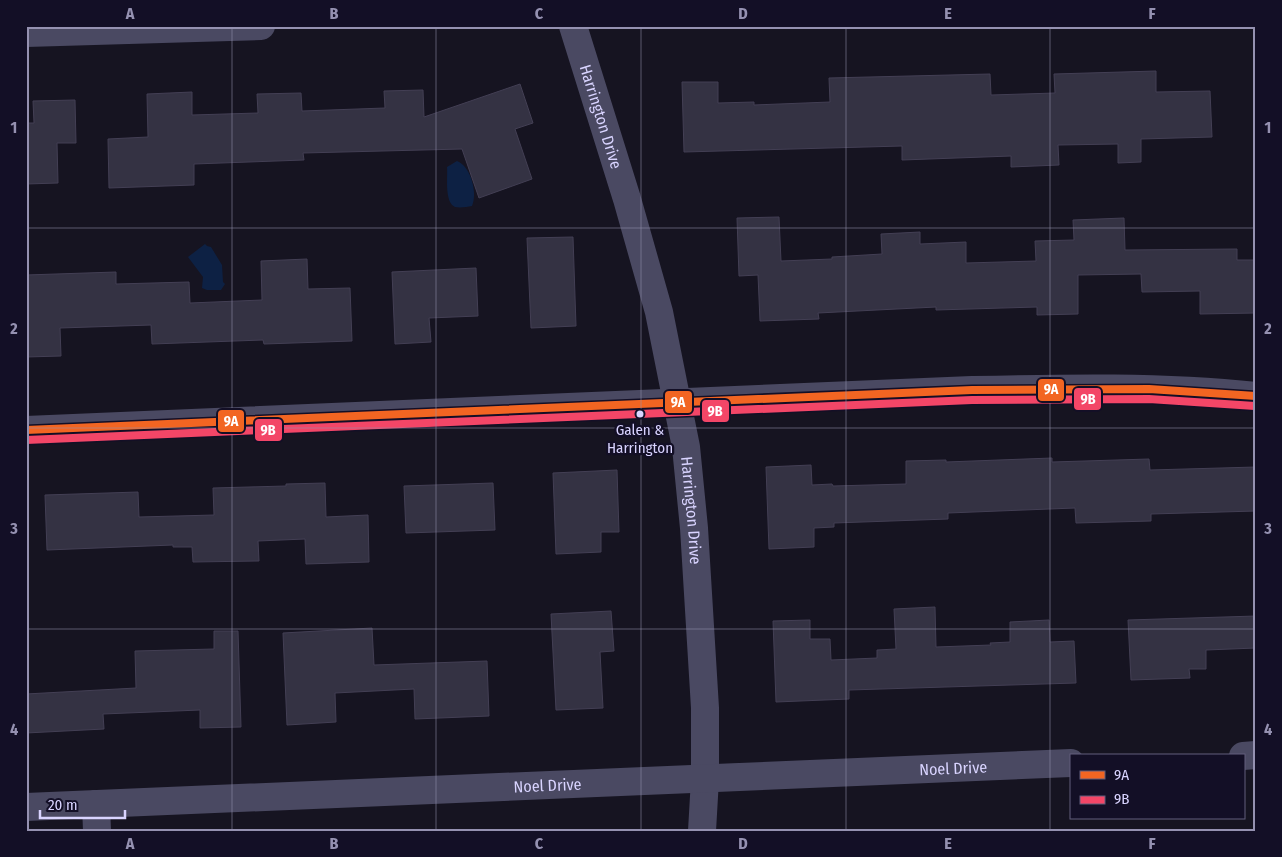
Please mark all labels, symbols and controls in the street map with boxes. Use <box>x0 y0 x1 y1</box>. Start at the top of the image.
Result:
text: A <box>125 4 135 23</box>
text: B <box>330 4 339 23</box>
text: C <box>535 4 544 23</box>
text: D <box>738 4 748 23</box>
text: E <box>944 4 952 23</box>
text: F <box>1148 4 1156 23</box>
street label: Harrington Drive <box>576 62 627 171</box>
text: 1 <box>11 118 17 137</box>
text: 1 <box>1265 118 1271 137</box>
text: 2 <box>9 319 18 338</box>
text: 2 <box>1263 319 1272 338</box>
line badge: 9A <box>1037 378 1065 402</box>
text: 9A <box>1044 381 1059 398</box>
line badge: 9B <box>1073 387 1102 411</box>
line badge: 9A <box>664 390 693 414</box>
text: 9B <box>1080 391 1096 408</box>
text: 9A <box>671 394 686 411</box>
line badge: 9B <box>701 399 730 423</box>
text: 9B <box>707 403 723 420</box>
line badge: 9A <box>217 409 245 433</box>
marker: Galen & Harrington <box>635 409 645 419</box>
text: 9A <box>224 413 239 430</box>
line badge: 9B <box>254 418 283 442</box>
place label: Galen & Harrington <box>607 421 673 457</box>
text: 9B <box>260 422 276 439</box>
street label: Harrington Drive <box>677 456 706 565</box>
text: 3 <box>9 519 18 538</box>
text: 3 <box>1263 519 1272 538</box>
text: 4 <box>10 720 18 739</box>
text: 4 <box>1264 720 1272 739</box>
legend <box>1070 754 1244 820</box>
street label: Noel Drive <box>919 757 988 779</box>
text: 9A <box>1114 766 1129 784</box>
street label: Noel Drive <box>513 774 582 796</box>
scale bar <box>40 787 125 819</box>
text: 9B <box>1114 790 1130 808</box>
text: 20 m <box>48 796 78 814</box>
text: A <box>125 834 135 853</box>
text: B <box>330 834 339 853</box>
text: C <box>535 834 544 853</box>
text: D <box>738 834 748 853</box>
text: E <box>944 834 952 853</box>
text: F <box>1148 834 1156 853</box>

